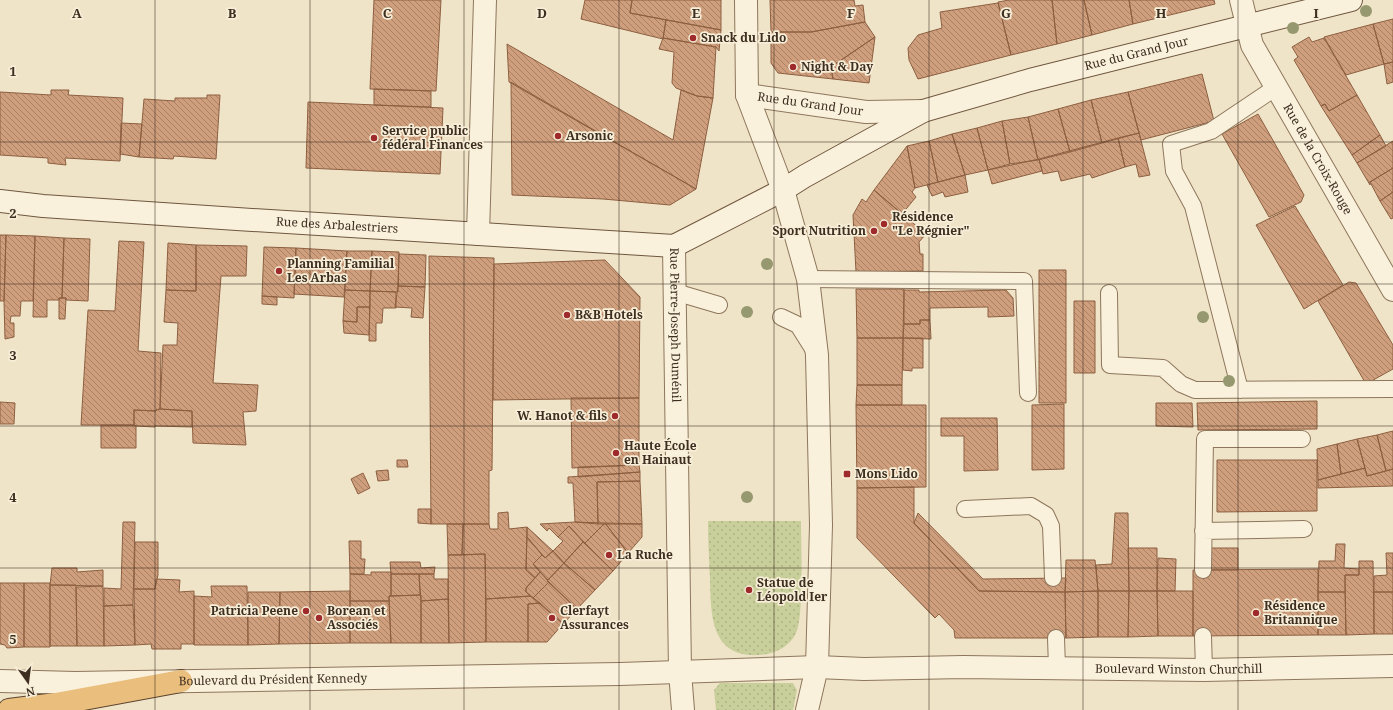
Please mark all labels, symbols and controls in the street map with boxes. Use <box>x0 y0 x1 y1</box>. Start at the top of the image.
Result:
text: A <box>72 4 82 22</box>
text: B <box>228 4 237 22</box>
text: C <box>383 4 392 22</box>
text: D <box>537 4 547 22</box>
text: E <box>692 4 701 22</box>
text: F <box>847 4 855 22</box>
text: G <box>1001 4 1011 22</box>
text: H <box>1156 4 1167 22</box>
text: I <box>1313 4 1319 22</box>
place label: Snack du Lido <box>701 29 786 46</box>
street label: Rue du Grand Jour <box>1083 32 1190 74</box>
marker: Snack du Lido <box>688 33 698 43</box>
place label: Night & Day <box>801 58 873 75</box>
text: 1 <box>9 62 17 80</box>
marker: Night & Day <box>788 62 798 72</box>
street label: Rue du Grand Jour <box>756 88 865 120</box>
street label: Rue de la Croix-Rouge <box>1279 100 1357 217</box>
place label: Service public fédéral Finances <box>382 122 483 153</box>
place label: Arsonic <box>566 127 613 144</box>
marker: Arsonic <box>553 131 563 141</box>
marker: Service public fédéral Finances <box>369 133 379 143</box>
text: 2 <box>9 204 17 222</box>
place label: Résidence "Le Régnier" <box>892 208 970 239</box>
street label: Rue des Arbalestriers <box>275 212 399 237</box>
marker: Résidence "Le Régnier" <box>879 219 889 229</box>
place label: Sport Nutrition <box>772 222 866 239</box>
marker: Sport Nutrition <box>869 226 879 236</box>
street label: Rue Pierre-Joseph Duménil <box>666 248 685 403</box>
place label: Planning Familial Les Arbas <box>287 255 395 286</box>
marker: Planning Familial Les Arbas <box>274 266 284 276</box>
place label: B&B Hotels <box>575 306 643 323</box>
marker: B&B Hotels <box>562 310 572 320</box>
text: 3 <box>9 346 17 364</box>
place label: W. Hanot & fils <box>517 407 607 424</box>
marker: W. Hanot & fils <box>610 411 620 421</box>
place label: Haute École en Hainaut <box>624 437 697 468</box>
marker: Haute École en Hainaut <box>611 448 621 458</box>
place label: Mons Lido <box>855 465 918 482</box>
marker: Mons Lido <box>842 469 852 479</box>
text: 4 <box>9 488 17 506</box>
place label: La Ruche <box>617 546 673 563</box>
marker: La Ruche <box>604 550 614 560</box>
place label: Statue de Léopold Ier <box>757 574 828 605</box>
marker: Statue de Léopold Ier <box>744 585 754 595</box>
place label: Résidence Britannique <box>1264 597 1338 628</box>
place label: Patricia Peene <box>211 602 298 619</box>
place label: Borean et Associés <box>327 602 386 633</box>
place label: Clerfayt Assurances <box>560 602 629 633</box>
marker: Patricia Peene <box>301 606 311 616</box>
marker: Résidence Britannique <box>1251 608 1261 618</box>
marker: Borean et Associés <box>314 613 324 623</box>
marker: Clerfayt Assurances <box>547 613 557 623</box>
text: 5 <box>9 630 17 648</box>
street label: Boulevard Winston Churchill <box>1095 660 1263 678</box>
north arrow <box>8 662 48 702</box>
street label: Boulevard du Président Kennedy <box>178 669 368 689</box>
text: N <box>24 684 37 701</box>

